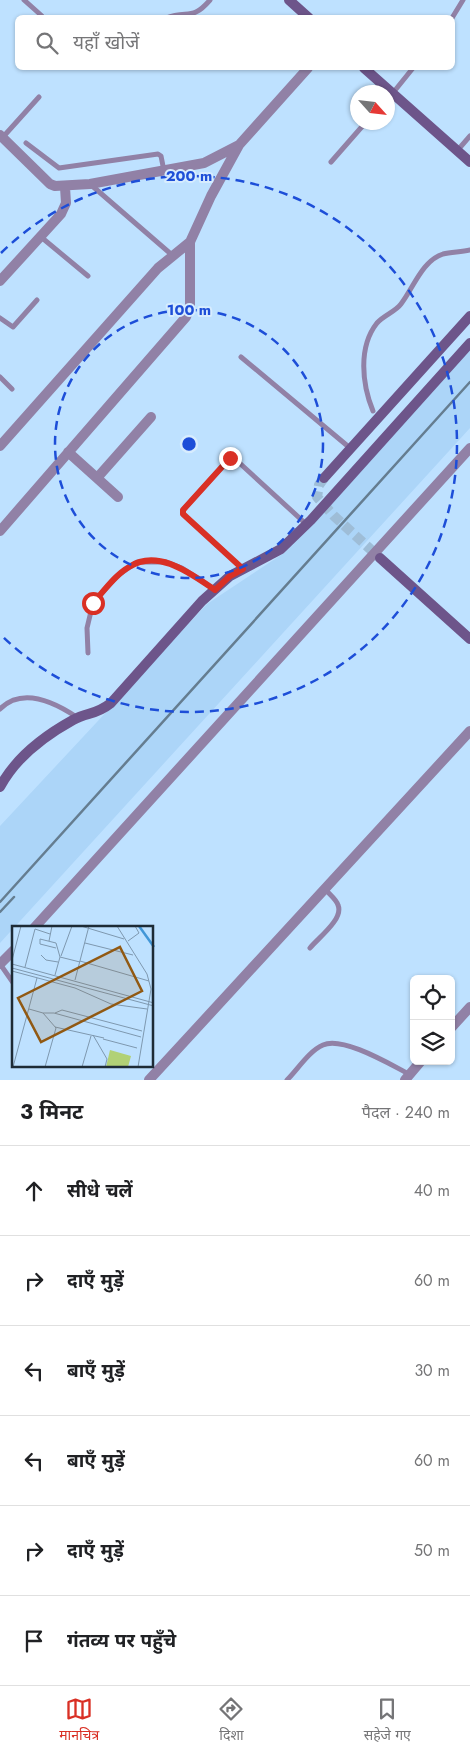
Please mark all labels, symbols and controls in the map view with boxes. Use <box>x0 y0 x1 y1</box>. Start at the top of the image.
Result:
search box <box>15 15 455 70</box>
icon: search <box>33 29 61 57</box>
text: यहाँ खोजें <box>73 29 139 56</box>
north arrow <box>350 85 395 130</box>
text: 200 m <box>166 165 212 187</box>
text: 100 m <box>167 299 211 321</box>
centre of rings <box>180 435 198 453</box>
route end <box>219 447 242 470</box>
route start <box>82 592 105 615</box>
inset map <box>12 926 154 1068</box>
map controls <box>410 975 455 1065</box>
button: locate <box>410 975 455 1020</box>
button: layers <box>410 1020 455 1065</box>
text: 3 मिनट <box>20 1097 83 1127</box>
text: पैदल · 240 m <box>362 1101 450 1124</box>
icon: ahead <box>20 1177 48 1205</box>
text: सीधे चलें <box>67 1177 133 1204</box>
text: 40 m <box>414 1179 450 1202</box>
icon: right <box>20 1267 48 1295</box>
text: दाएँ मुड़ें <box>67 1267 124 1294</box>
text: 60 m <box>414 1269 450 1292</box>
icon: left <box>20 1357 48 1385</box>
text: बाएँ मुड़ें <box>67 1357 125 1384</box>
text: 30 m <box>414 1359 450 1382</box>
icon: left <box>20 1447 48 1475</box>
text: बाएँ मुड़ें <box>67 1447 125 1474</box>
text: 60 m <box>414 1449 450 1472</box>
icon: right <box>20 1537 48 1565</box>
text: दाएँ मुड़ें <box>67 1537 124 1564</box>
text: 50 m <box>414 1539 450 1562</box>
icon: arrive <box>20 1627 48 1655</box>
text: गंतव्य पर पहुँचे <box>67 1627 176 1654</box>
tab: मानचित्र <box>59 1695 99 1746</box>
tab: दिशा <box>217 1695 245 1746</box>
tab: सहेजे गए <box>364 1695 411 1746</box>

